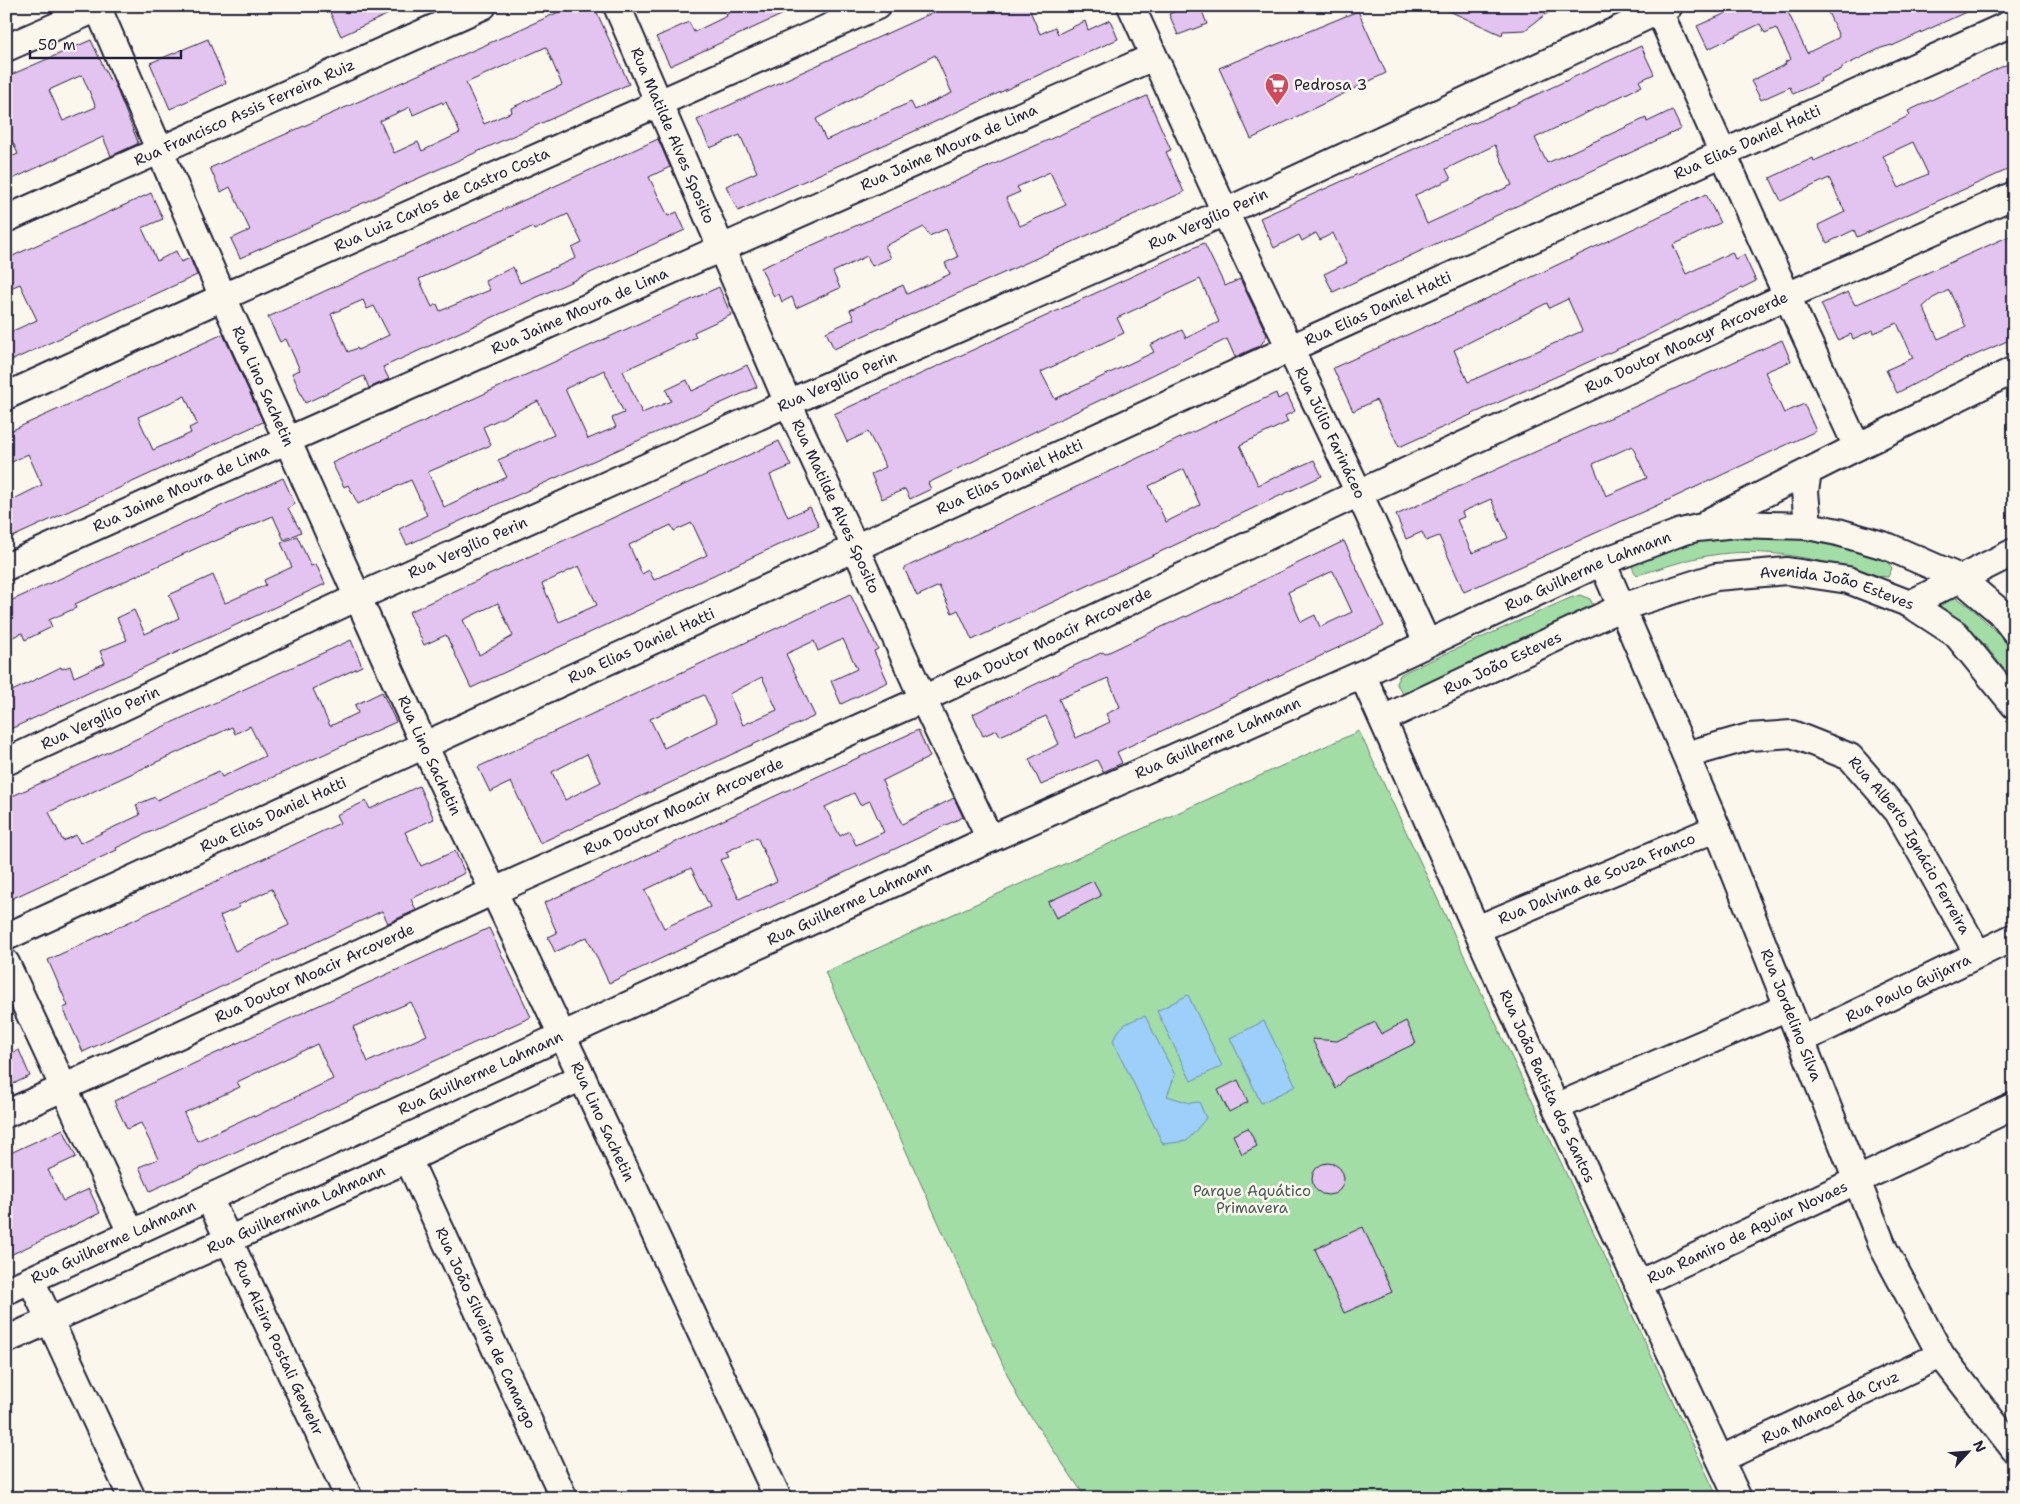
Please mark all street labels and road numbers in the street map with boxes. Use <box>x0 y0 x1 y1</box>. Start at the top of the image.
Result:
street label: Rua Matilde Alves Sposito <box>626 44 719 227</box>
street label: Rua Francisco Assis Ferreira Ruiz <box>131 55 358 171</box>
street label: Rua Jaime Moura de Lima <box>857 99 1041 195</box>
street label: Rua Elias Daniel Hatti <box>1671 100 1824 184</box>
street label: Rua Luiz Carlos de Castro Costa <box>331 143 553 256</box>
street label: Rua Vergílio Perin <box>1145 184 1271 254</box>
street label: Rua Jaime Moura de Lima <box>488 263 672 359</box>
street label: Rua Elias Daniel Hatti <box>1301 267 1455 351</box>
street label: Rua Doutor Moacyr Arcoverde <box>1581 287 1791 398</box>
street label: Rua Lino Sachetin <box>227 323 299 450</box>
street label: Rua Vergílio Perin <box>774 347 900 417</box>
street label: Rua Júlio Farináceo <box>1290 364 1370 502</box>
street label: Rua Matilde Alves Sposito <box>787 416 885 596</box>
street label: Rua Elias Daniel Hatti <box>933 435 1086 519</box>
street label: Rua Jaime Moura de Lima <box>90 439 273 537</box>
street label: Rua Vergílio Perin <box>405 512 530 583</box>
street label: Rua Guilherme Lahmann <box>1501 527 1674 616</box>
street label: Avenida João Esteves <box>1759 561 1917 615</box>
street label: Rua Doutor Moacir Arcoverde <box>950 582 1155 693</box>
street label: Rua Elias Daniel Hatti <box>565 603 718 688</box>
street label: Rua João Esteves <box>1440 627 1565 699</box>
street label: Rua Vergílio Perin <box>38 681 163 754</box>
street label: Rua Lino Sachetin <box>393 692 466 819</box>
street label: Rua Guilherme Lahmann <box>1132 692 1304 783</box>
street label: Rua Alberto Ignácio Ferreira <box>1844 752 1975 938</box>
street label: Rua Doutor Moacir Arcoverde <box>580 753 787 860</box>
street label: Rua Elias Daniel Hatti <box>197 772 350 857</box>
street label: Rua Dalvina de Souza Franco <box>1495 828 1698 929</box>
street label: Rua Guilherme Lahmann <box>764 857 935 950</box>
street label: Rua Doutor Moacir Arcoverde <box>211 919 417 1027</box>
street label: Rua Jordelino Silva <box>1756 946 1827 1085</box>
street label: Rua Paulo Guijarra <box>1842 949 1975 1027</box>
street label: Rua João Batista dos Santos <box>1495 987 1600 1186</box>
street label: Rua Guilherme Lahmann <box>395 1027 566 1120</box>
street label: Rua Lino Sachetin <box>566 1058 639 1185</box>
street label: Rua Guilhermina Lahmann <box>204 1161 388 1258</box>
street label: Rua Ramiro de Aguiar Novaes <box>1644 1176 1851 1288</box>
street label: Rua Guilherme Lahmann <box>28 1195 199 1288</box>
street label: Rua João Silveira de Camargo <box>431 1224 541 1432</box>
street label: Rua Alzira Postali Gewehr <box>229 1256 328 1439</box>
street label: Rua Manoel da Cruz <box>1758 1366 1902 1448</box>

